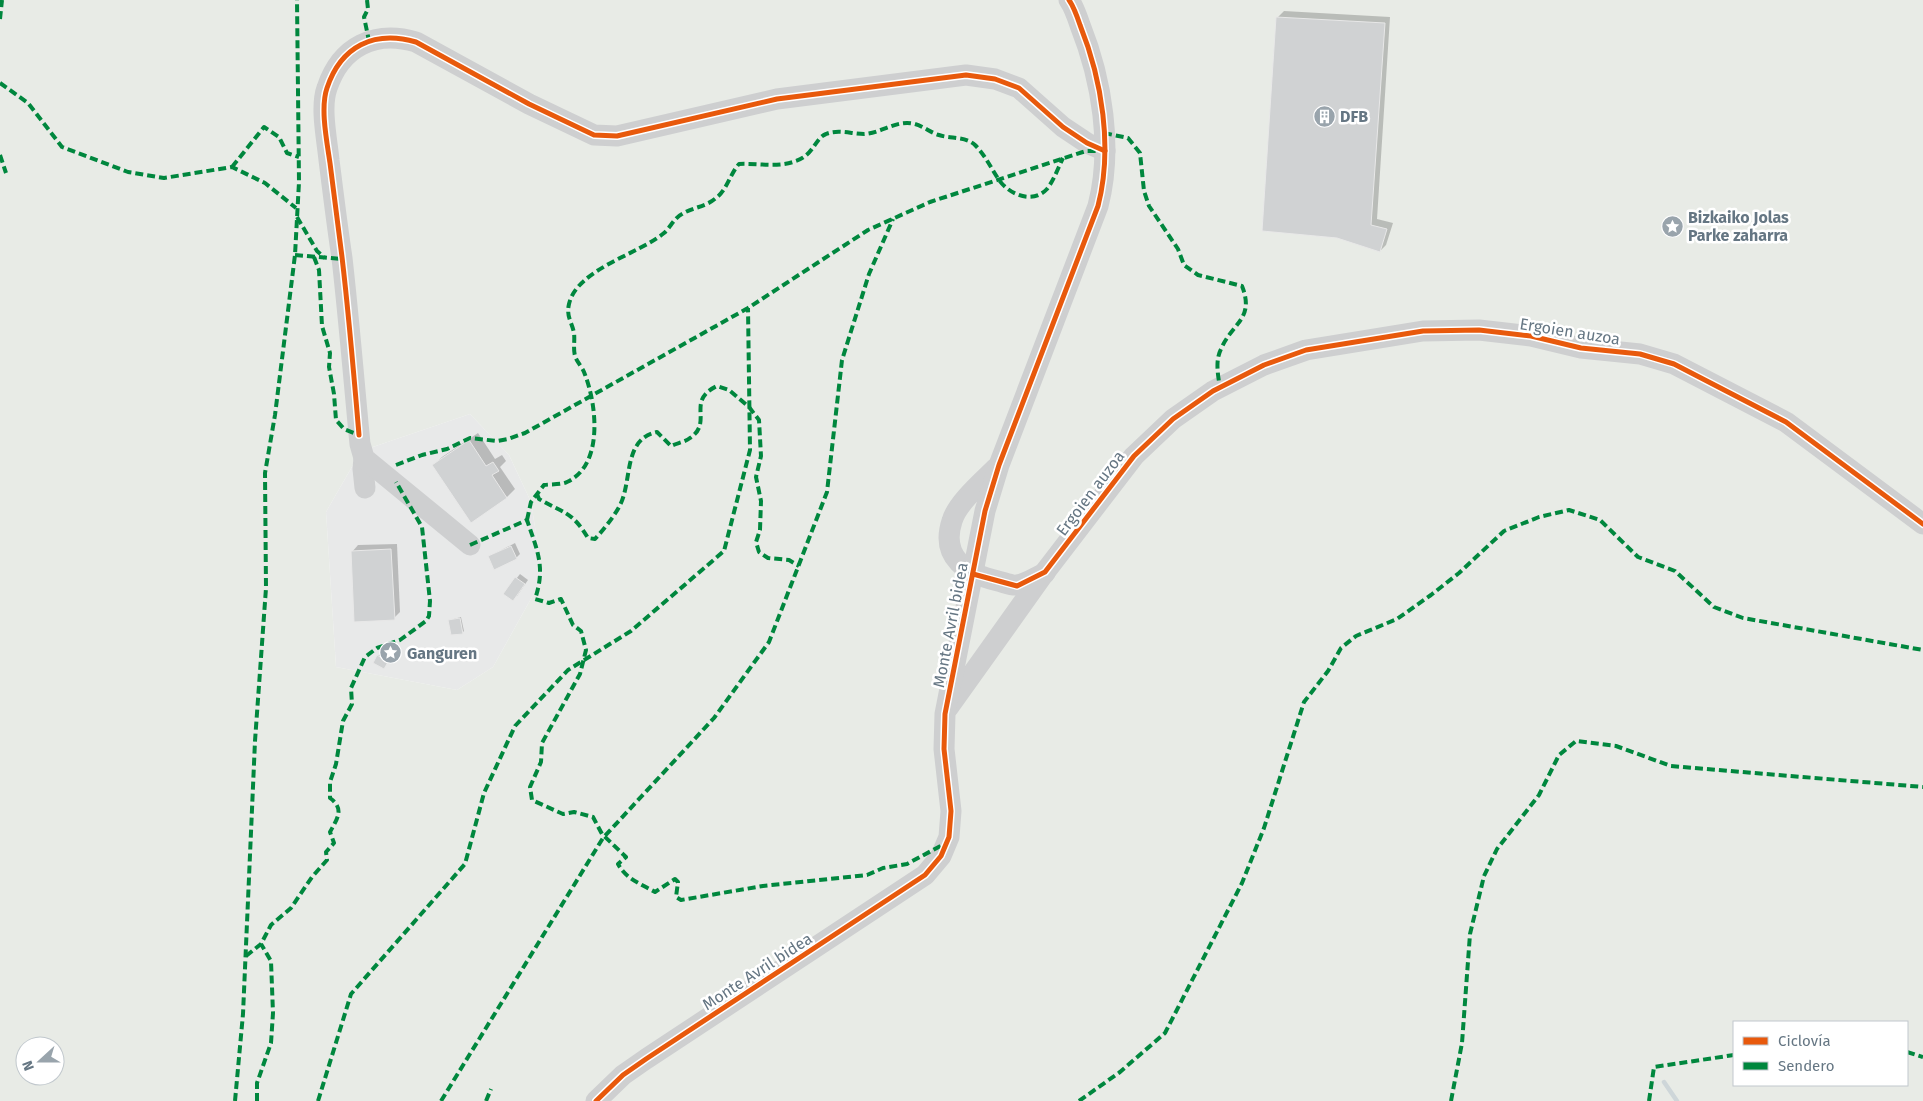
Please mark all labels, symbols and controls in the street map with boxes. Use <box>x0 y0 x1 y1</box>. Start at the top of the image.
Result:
building icon: DFB <box>1312 104 1336 128</box>
place label: DFB <box>1340 107 1368 126</box>
place label: Bizkaiko Jolas Parke zaharra <box>1688 208 1789 245</box>
place icon: Bizkaiko Jolas Parke zaharra <box>1660 214 1684 238</box>
street label: Ergoien auzoa <box>1518 314 1621 349</box>
street label: Ergoien auzoa <box>1052 447 1128 540</box>
street label: Monte Avril bidea <box>929 561 972 689</box>
place icon: Ganguren <box>379 641 403 665</box>
place label: Ganguren <box>407 644 477 663</box>
street label: Monte Avril bidea <box>699 929 816 1014</box>
legend <box>1733 1021 1908 1086</box>
text: Ciclovía <box>1778 1032 1831 1050</box>
north arrow <box>15 1036 65 1086</box>
text: Sendero <box>1778 1057 1834 1075</box>
text: N <box>19 1058 38 1073</box>

